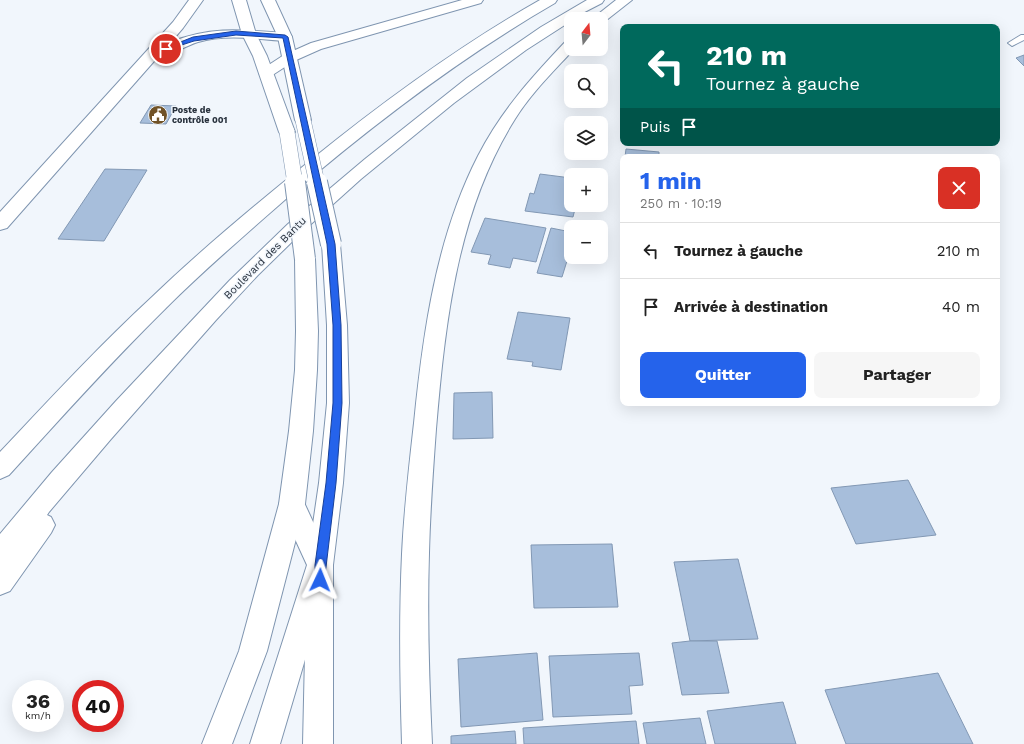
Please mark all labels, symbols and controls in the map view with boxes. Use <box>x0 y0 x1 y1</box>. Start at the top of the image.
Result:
north arrow <box>564 12 608 56</box>
map controls <box>564 12 608 264</box>
pin <box>149 32 183 66</box>
icon: arrive <box>155 38 177 60</box>
text: 210 m <box>706 39 787 72</box>
icon: left <box>640 40 692 92</box>
button: search <box>564 64 608 108</box>
text: Tournez à gauche <box>706 73 860 94</box>
public building icon: Poste de contrôle 001 <box>147 104 169 126</box>
place label: Poste de contrôle 001 <box>172 105 228 125</box>
button: layers <box>564 116 608 160</box>
icon: arrive <box>678 116 700 138</box>
text: Puis <box>640 118 670 136</box>
text: 1 min <box>640 167 702 195</box>
button: close <box>938 167 980 209</box>
button: + <box>564 168 608 212</box>
text: 250 m · 10:19 <box>640 196 722 211</box>
street label: Boulevard des Bantu <box>221 214 309 302</box>
button: − <box>564 220 608 264</box>
icon: left <box>640 240 662 262</box>
text: Tournez à gauche <box>674 242 803 260</box>
text: 210 m <box>937 242 980 260</box>
icon: arrive <box>640 296 662 318</box>
text: Arrivée à destination <box>674 298 828 316</box>
text: 40 m <box>942 298 980 316</box>
button: Quitter <box>640 352 806 398</box>
button: Partager <box>814 352 980 398</box>
position arrow <box>299 559 341 601</box>
speed limit sign: 40 <box>72 680 124 732</box>
text: 36 <box>26 689 50 713</box>
text: km/h <box>25 710 51 721</box>

